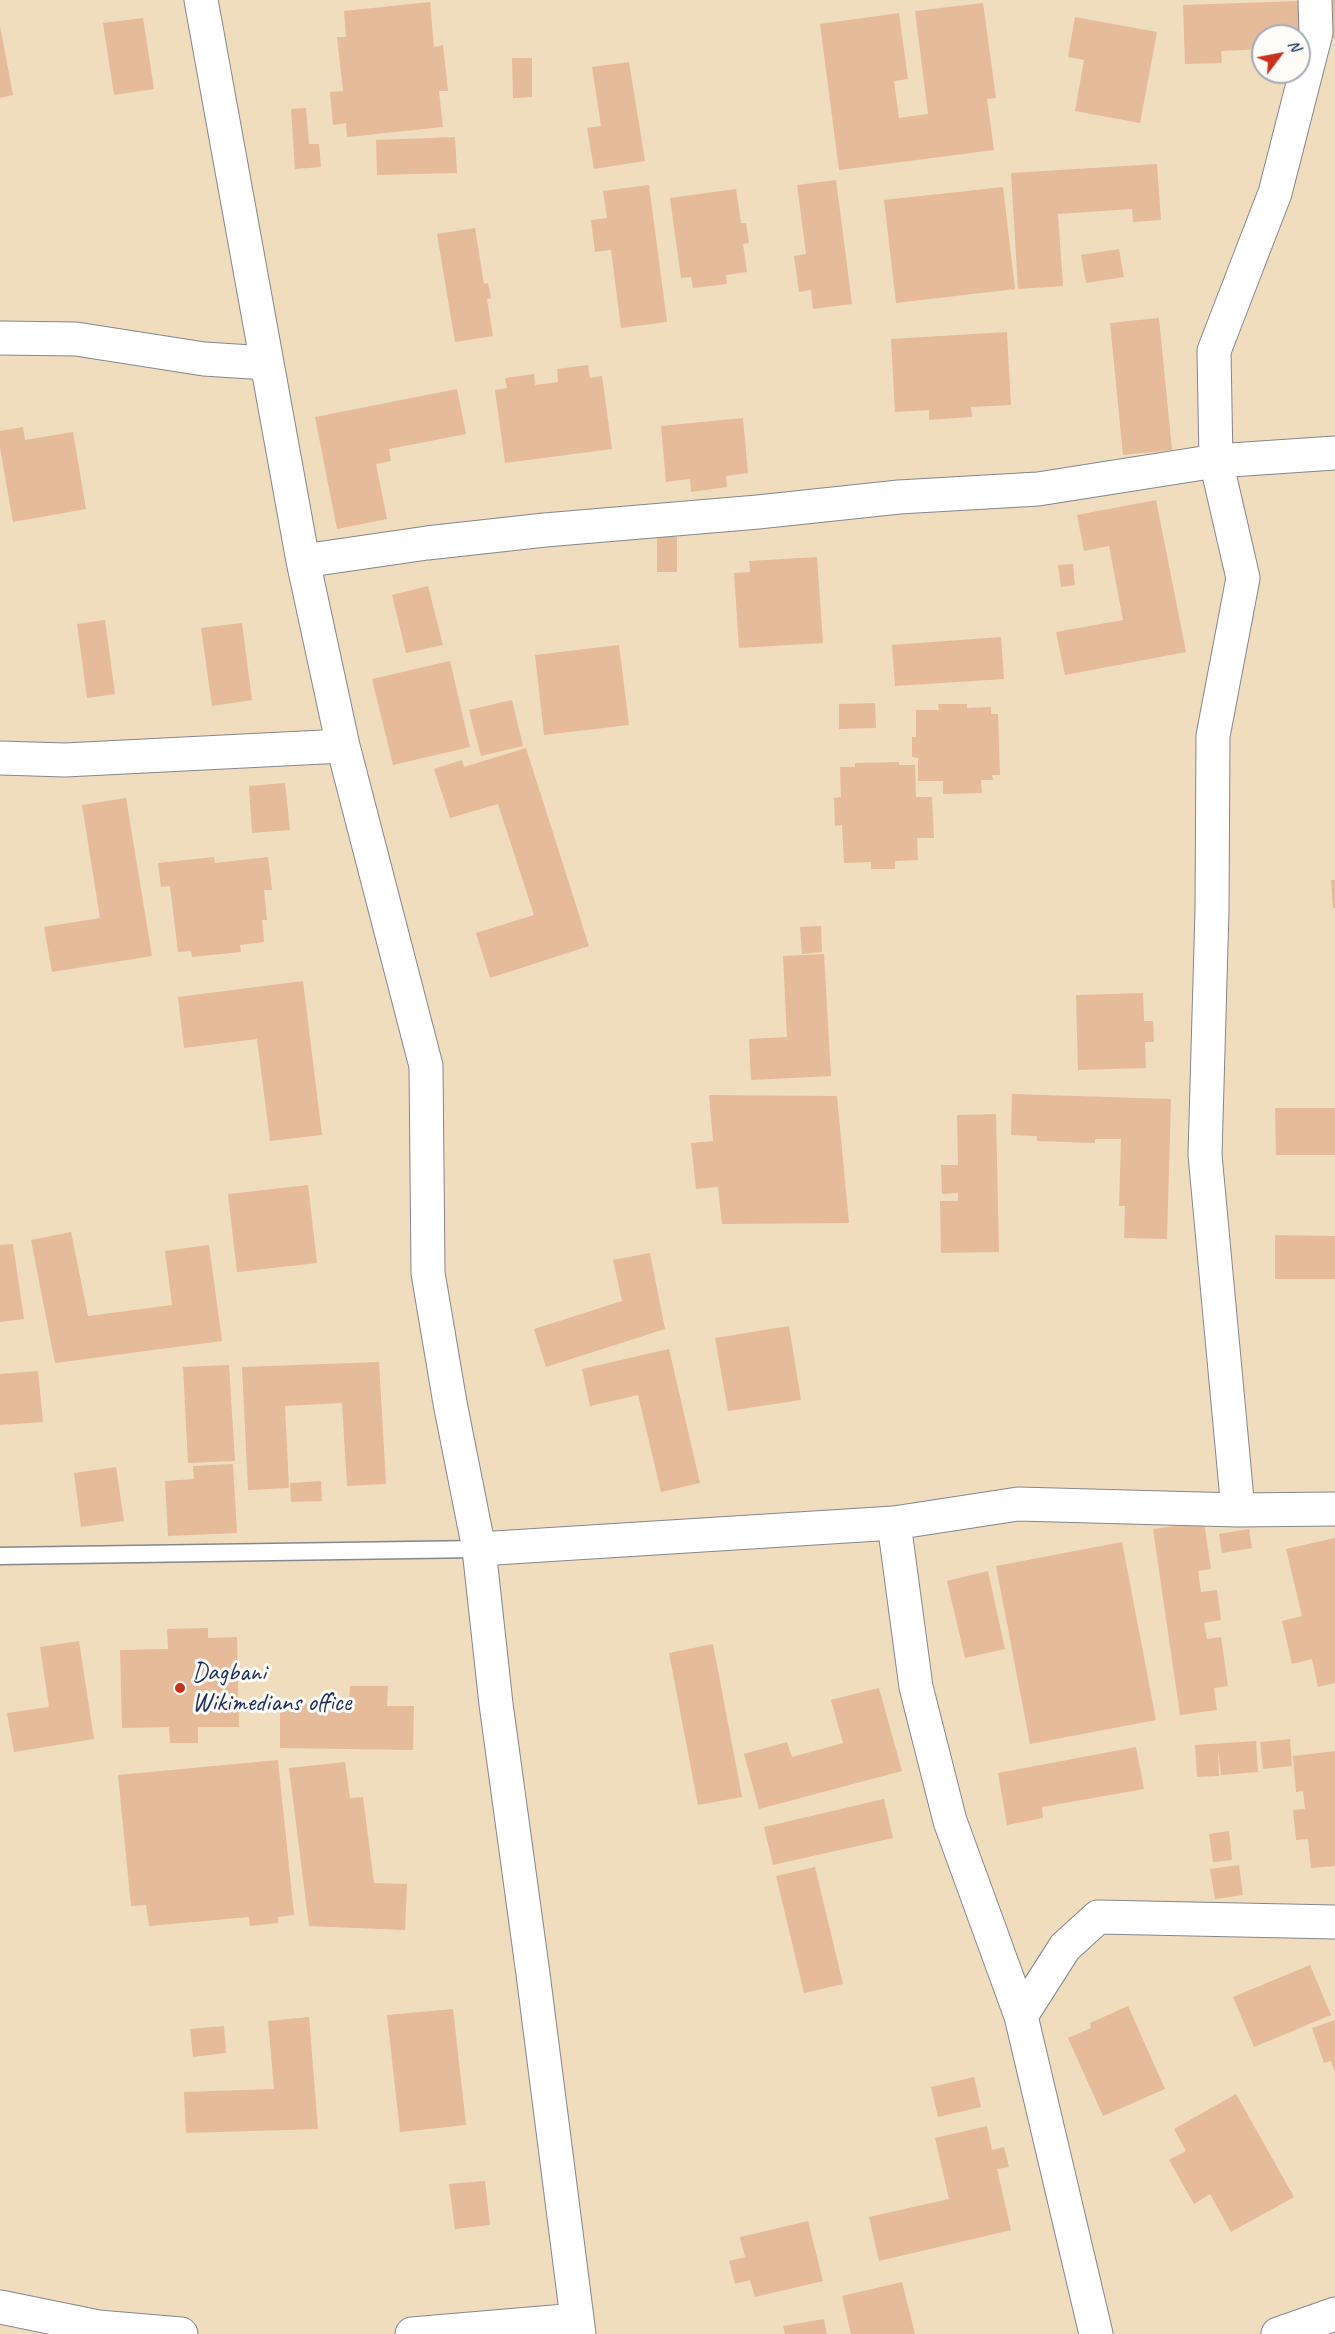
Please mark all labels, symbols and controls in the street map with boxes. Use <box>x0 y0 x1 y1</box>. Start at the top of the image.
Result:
north arrow <box>1251 24 1311 84</box>
text: N <box>1283 36 1306 55</box>
place label: Dagbani Wikimedians office <box>192 1657 351 1718</box>
marker: Dagbani Wikimedians office <box>173 1681 187 1695</box>

